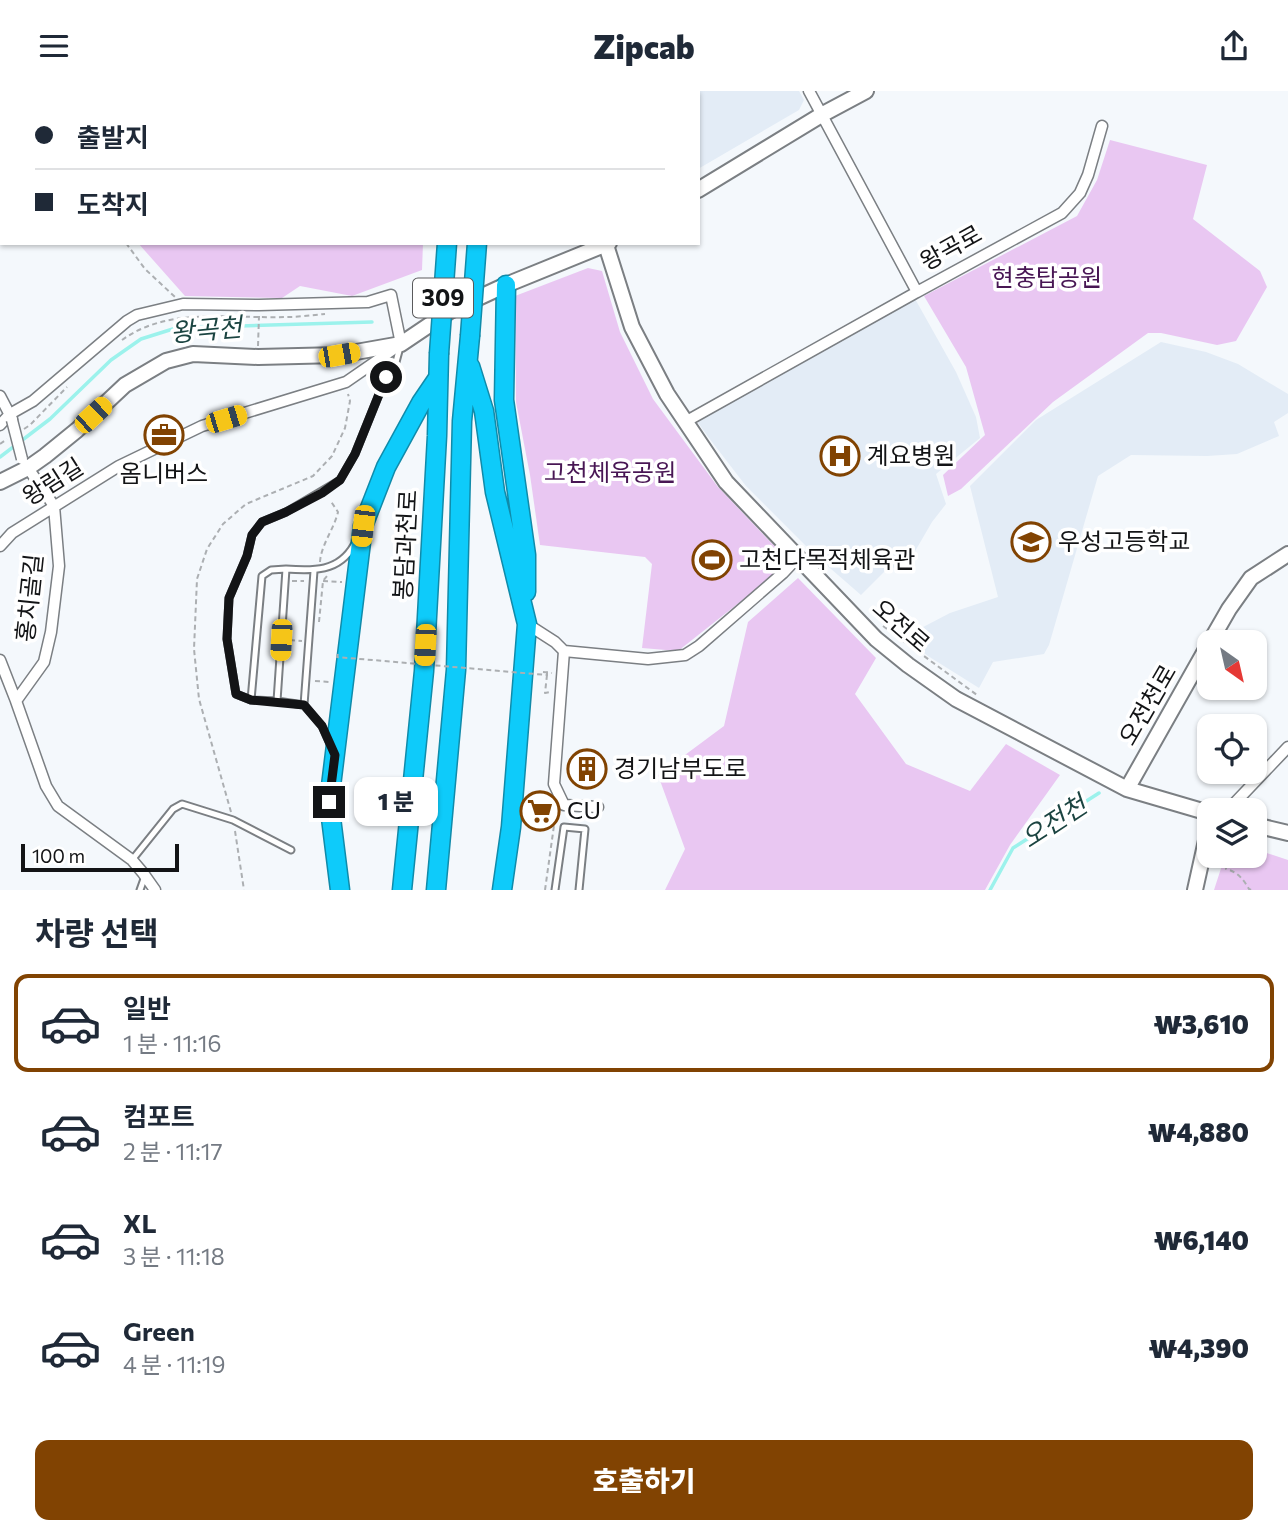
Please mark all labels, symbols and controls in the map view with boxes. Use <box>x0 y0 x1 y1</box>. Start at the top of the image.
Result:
text: Zipcab <box>593 26 695 66</box>
icon: menu <box>35 27 73 65</box>
icon: share <box>1215 27 1253 65</box>
text: 출발지 <box>77 121 149 152</box>
text: 도착지 <box>77 188 149 219</box>
street label: 왕곡로 <box>914 218 986 275</box>
park label: 현충탑공원 <box>992 262 1102 291</box>
road number: 309 <box>413 279 473 318</box>
water label: 왕곡천 <box>169 310 246 347</box>
car <box>317 341 362 369</box>
route start <box>370 361 402 393</box>
car <box>71 393 116 437</box>
car <box>203 403 250 435</box>
office icon: 옴니버스 <box>143 414 185 456</box>
hospital icon: 계요병원 <box>819 435 861 477</box>
place label: 계요병원 <box>867 440 955 469</box>
street label: 왕림길 <box>16 451 88 511</box>
park label: 고천체육공원 <box>544 457 676 486</box>
place label: 옴니버스 <box>120 458 208 487</box>
street label: 봉담과천로 <box>387 489 422 601</box>
car <box>351 504 376 548</box>
school or university icon: 우성고등학교 <box>1010 521 1052 563</box>
place label: 우성고등학교 <box>1058 526 1190 555</box>
sports icon: 고천다목적체육관 <box>691 539 733 581</box>
place label: 고천다목적체육관 <box>739 544 916 573</box>
street label: 홍치골길 <box>9 552 48 643</box>
street label: 오전로 <box>867 592 936 658</box>
car <box>270 618 293 662</box>
car <box>414 623 437 667</box>
north arrow <box>1197 630 1267 700</box>
map controls <box>1197 630 1267 868</box>
street label: 오전천로 <box>1112 659 1181 750</box>
button: locate <box>1197 714 1267 784</box>
building icon: 경기남부도로 <box>566 748 608 790</box>
place label: 경기남부도로 <box>614 753 746 782</box>
callout: 1 분 <box>354 777 438 827</box>
route end <box>313 786 345 818</box>
text: 1 분 <box>378 787 414 815</box>
water label: 오전천 <box>1015 787 1094 853</box>
supermarket icon: CU <box>519 790 561 832</box>
place label: CU <box>567 795 601 824</box>
button: layers <box>1197 798 1267 868</box>
scale bar <box>21 841 178 873</box>
text: 100 m <box>32 844 85 867</box>
text: 차량 선택 <box>35 912 159 952</box>
icon: car <box>39 992 102 1055</box>
text: 일반 <box>123 992 171 1023</box>
text: ₩3,610 <box>1154 1008 1249 1039</box>
text: 1 분 · 11:16 <box>123 1029 222 1057</box>
icon: car <box>39 1100 102 1163</box>
text: 컴포트 <box>123 1100 195 1131</box>
text: ₩4,880 <box>1148 1116 1249 1147</box>
text: 2 분 · 11:17 <box>123 1137 223 1165</box>
text: XL <box>123 1207 157 1238</box>
icon: car <box>39 1208 102 1271</box>
text: ₩6,140 <box>1154 1224 1249 1255</box>
text: 3 분 · 11:18 <box>123 1242 225 1270</box>
text: Green <box>123 1315 195 1346</box>
icon: car <box>39 1316 102 1379</box>
text: ₩4,390 <box>1149 1332 1249 1363</box>
text: 4 분 · 11:19 <box>123 1350 226 1378</box>
button: 호출하기 <box>35 1440 1253 1520</box>

